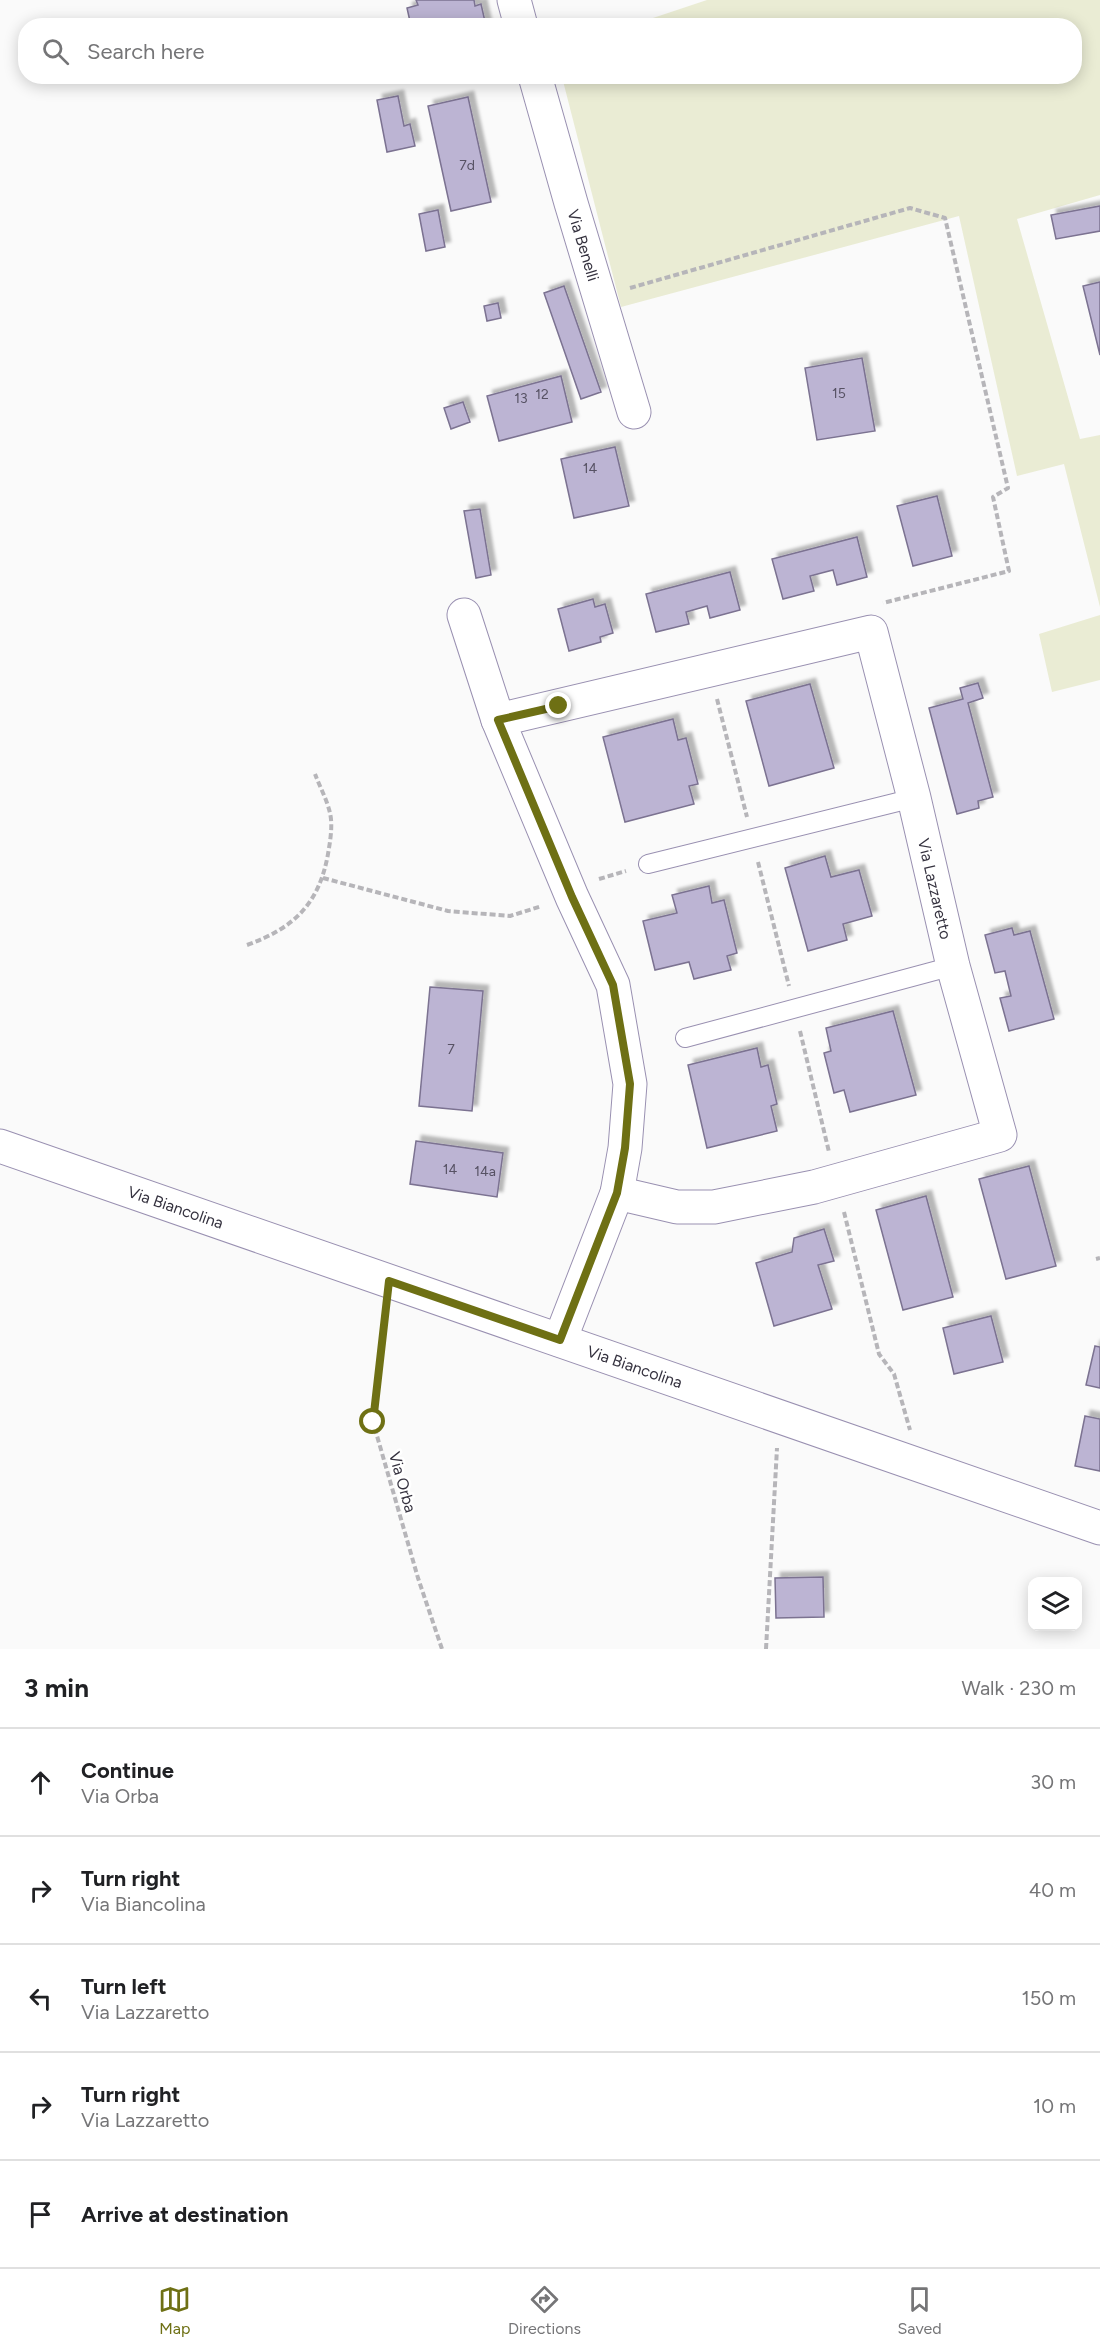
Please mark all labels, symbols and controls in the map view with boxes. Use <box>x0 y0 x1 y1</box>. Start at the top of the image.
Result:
search box <box>18 18 1082 84</box>
icon: search <box>39 35 72 68</box>
text: Search here <box>87 38 205 65</box>
house number: 7d <box>459 157 475 174</box>
street label: Via Benelli <box>563 207 603 283</box>
house number: 15 <box>832 385 846 402</box>
house number: 12 <box>535 386 549 403</box>
house number: 13 <box>514 390 528 407</box>
house number: 14 <box>583 460 598 477</box>
route end <box>545 692 571 718</box>
street label: Via Lazzaretto <box>914 837 955 941</box>
house number: 7 <box>447 1041 455 1058</box>
house number: 14 <box>443 1161 458 1178</box>
house number: 14a <box>474 1163 496 1180</box>
street label: Via Biancolina <box>125 1182 226 1233</box>
street label: Via Biancolina <box>584 1342 685 1392</box>
route start <box>359 1408 385 1434</box>
street label: Via Orba <box>385 1450 420 1515</box>
map controls <box>1028 1577 1082 1631</box>
button: layers <box>1028 1577 1082 1631</box>
text: 3 min <box>24 1672 89 1704</box>
text: Walk · 230 m <box>962 1676 1076 1700</box>
text: Continue <box>81 1757 174 1784</box>
icon: ahead <box>24 1766 57 1799</box>
text: 30 m <box>1030 1770 1076 1794</box>
text: Via Orba <box>81 1784 159 1808</box>
text: Turn right <box>81 1865 180 1892</box>
icon: right <box>24 1874 57 1907</box>
text: 40 m <box>1029 1878 1076 1902</box>
text: Via Biancolina <box>81 1892 206 1916</box>
text: Turn left <box>81 1973 167 2000</box>
icon: left <box>24 1982 57 2015</box>
text: 150 m <box>1021 1986 1076 2010</box>
text: Via Lazzaretto <box>81 2000 209 2024</box>
text: Turn right <box>81 2081 180 2108</box>
icon: right <box>24 2090 57 2123</box>
text: 10 m <box>1033 2094 1076 2118</box>
text: Via Lazzaretto <box>81 2108 209 2132</box>
icon: arrive <box>24 2198 57 2231</box>
text: Arrive at destination <box>81 2201 289 2228</box>
tab: Map <box>158 2283 191 2338</box>
tab: Directions <box>508 2283 581 2338</box>
tab: Saved <box>898 2283 942 2338</box>

